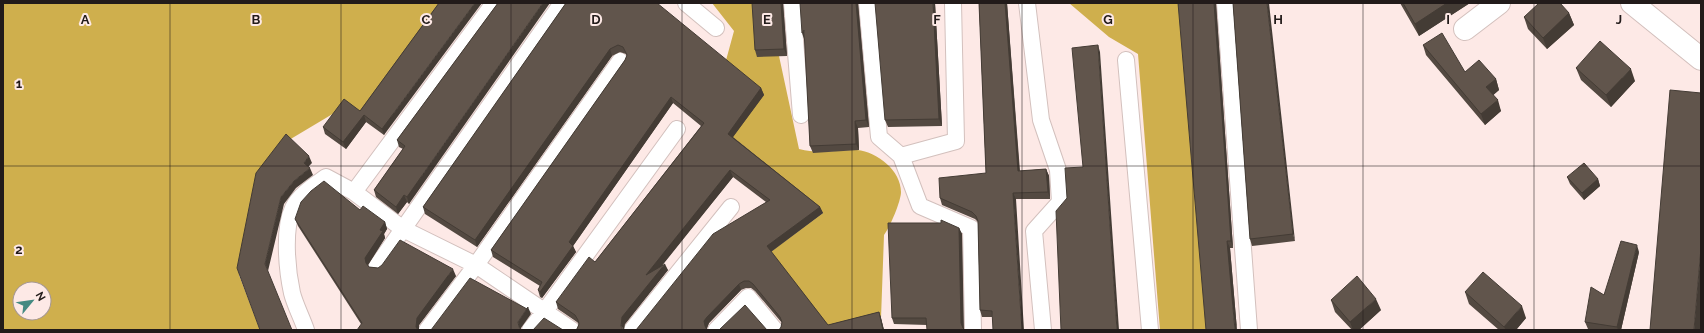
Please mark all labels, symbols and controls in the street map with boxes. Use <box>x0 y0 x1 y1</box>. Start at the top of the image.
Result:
text: A <box>81 12 90 27</box>
text: B <box>252 12 261 27</box>
text: C <box>422 12 431 27</box>
text: D <box>591 12 601 27</box>
text: E <box>763 12 771 27</box>
text: F <box>933 12 941 27</box>
text: G <box>1103 12 1113 27</box>
text: H <box>1273 12 1283 27</box>
text: I <box>1446 12 1450 27</box>
text: J <box>1616 12 1622 27</box>
text: 1 <box>16 76 23 91</box>
text: 2 <box>15 242 23 257</box>
north arrow <box>12 281 52 321</box>
text: N <box>33 290 48 303</box>

